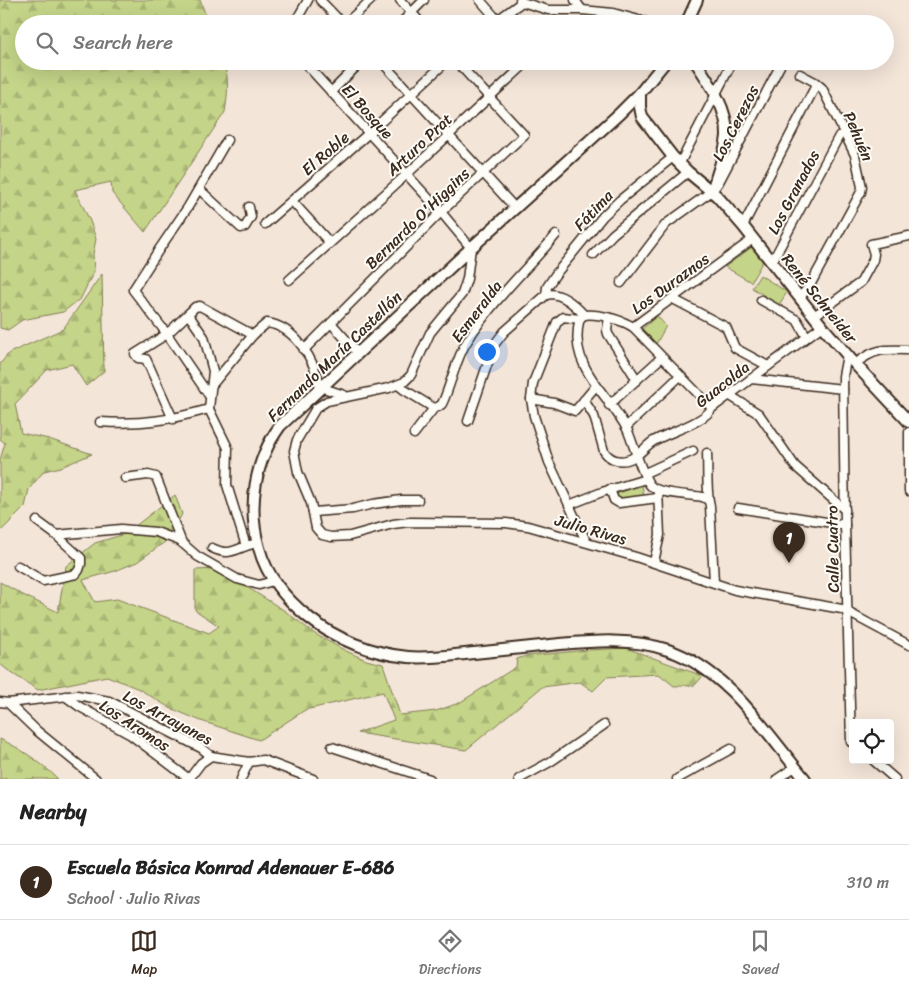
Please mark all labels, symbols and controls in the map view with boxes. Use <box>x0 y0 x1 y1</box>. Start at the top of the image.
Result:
search box <box>15 15 894 70</box>
text: Search here <box>73 26 173 59</box>
icon: search <box>33 29 61 57</box>
street label: El Bosque <box>334 77 401 146</box>
street label: Los Cerezos <box>704 79 767 167</box>
street label: Arturo Prat <box>378 106 460 184</box>
street label: Pehuén <box>835 107 882 166</box>
street label: El Roble <box>294 124 356 183</box>
street label: Los Granados <box>759 144 828 240</box>
street label: Bernardo O'Higgins <box>358 160 477 276</box>
street label: Fátima <box>566 182 621 238</box>
street label: Los Duraznos <box>625 244 716 322</box>
street label: René Schneider <box>774 247 866 351</box>
street label: Esmeralda <box>443 274 510 349</box>
street label: Fernando María Castellón <box>260 283 409 429</box>
your location <box>474 339 500 365</box>
street label: Guacolda <box>688 353 756 415</box>
street label: Julio Rivas <box>551 505 631 554</box>
street label: Calle Cuatro <box>817 505 848 593</box>
pin: 1 <box>773 522 805 563</box>
street label: Los Arrayanes <box>118 682 218 754</box>
street label: Los Aromos <box>93 692 177 760</box>
map controls <box>849 719 894 764</box>
button: locate <box>849 719 894 764</box>
text: Nearby <box>20 793 86 831</box>
text: Escuela Básica Konrad Adenauer E-686 <box>67 851 395 884</box>
text: 1 <box>33 868 39 897</box>
text: 310 m <box>847 868 889 897</box>
text: School · Julio Rivas <box>67 884 200 913</box>
tab: Map <box>130 927 158 982</box>
tab: Directions <box>419 927 481 982</box>
tab: Saved <box>742 927 779 982</box>

